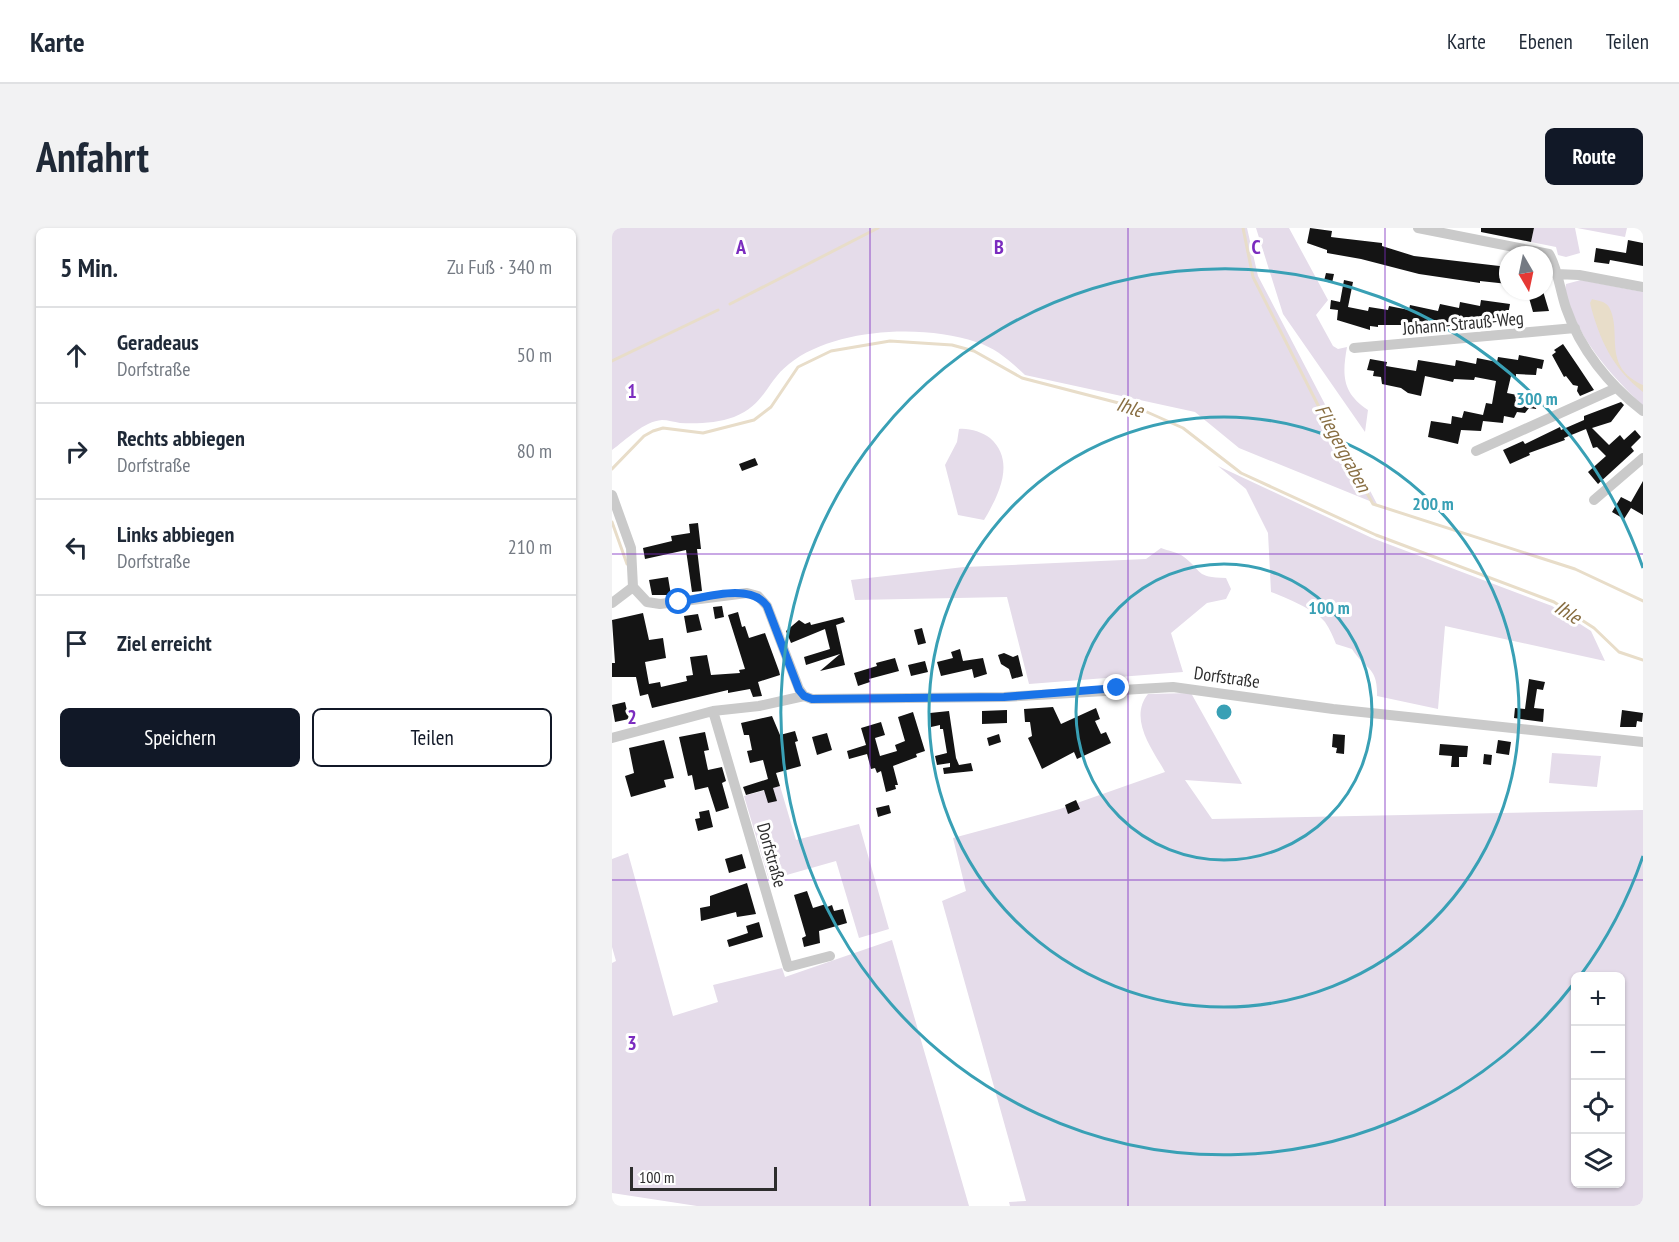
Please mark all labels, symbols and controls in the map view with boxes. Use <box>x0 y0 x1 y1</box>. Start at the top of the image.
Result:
text: Karte <box>30 23 85 60</box>
text: Karte <box>1447 28 1486 55</box>
text: Ebenen <box>1519 28 1573 55</box>
text: Teilen <box>1606 28 1649 55</box>
button: Route <box>1545 128 1643 185</box>
text: Anfahrt <box>36 129 149 184</box>
text: A <box>735 234 747 260</box>
text: B <box>994 234 1004 260</box>
text: C <box>1251 234 1261 260</box>
north arrow <box>1499 246 1553 300</box>
text: 5 Min. <box>60 251 118 284</box>
text: Zu Fuß · 340 m <box>447 254 552 280</box>
street label: Johann-Strauß-Weg <box>1401 306 1524 340</box>
text: Geradeaus <box>117 328 199 356</box>
icon: ahead <box>60 339 93 372</box>
text: 50 m <box>517 342 552 368</box>
text: Dorfstraße <box>117 356 191 382</box>
text: 1 <box>627 378 637 404</box>
text: 300 m <box>1516 387 1558 410</box>
water label: Ihle <box>1114 391 1148 424</box>
water label: Fliegergraben <box>1309 400 1377 497</box>
text: Rechts abbiegen <box>117 424 245 452</box>
icon: right <box>60 435 93 468</box>
text: 80 m <box>517 438 552 464</box>
text: Dorfstraße <box>117 452 191 478</box>
text: 200 m <box>1412 492 1454 515</box>
text: Links abbiegen <box>117 520 234 548</box>
icon: left <box>60 531 93 564</box>
text: 210 m <box>508 534 552 560</box>
text: Dorfstraße <box>117 548 191 574</box>
route start <box>665 588 691 614</box>
water label: Ihle <box>1550 594 1588 631</box>
text: 100 m <box>1308 596 1350 619</box>
icon: arrive <box>60 627 93 660</box>
text: Ziel erreicht <box>117 629 212 657</box>
street label: Dorfstraße <box>1193 661 1261 693</box>
route end <box>1103 674 1129 700</box>
centre of rings <box>1214 702 1234 722</box>
text: 2 <box>627 704 637 730</box>
button: Speichern <box>60 708 300 767</box>
button: Teilen <box>312 708 552 767</box>
street label: Dorfstraße <box>752 820 792 890</box>
map controls <box>1571 972 1625 1188</box>
button: + <box>1571 972 1625 1026</box>
button: − <box>1571 1026 1625 1080</box>
text: 3 <box>627 1030 637 1056</box>
button: locate <box>1571 1080 1625 1134</box>
button: layers <box>1571 1134 1625 1188</box>
scale bar <box>630 1164 777 1192</box>
text: 100 m <box>639 1167 674 1187</box>

